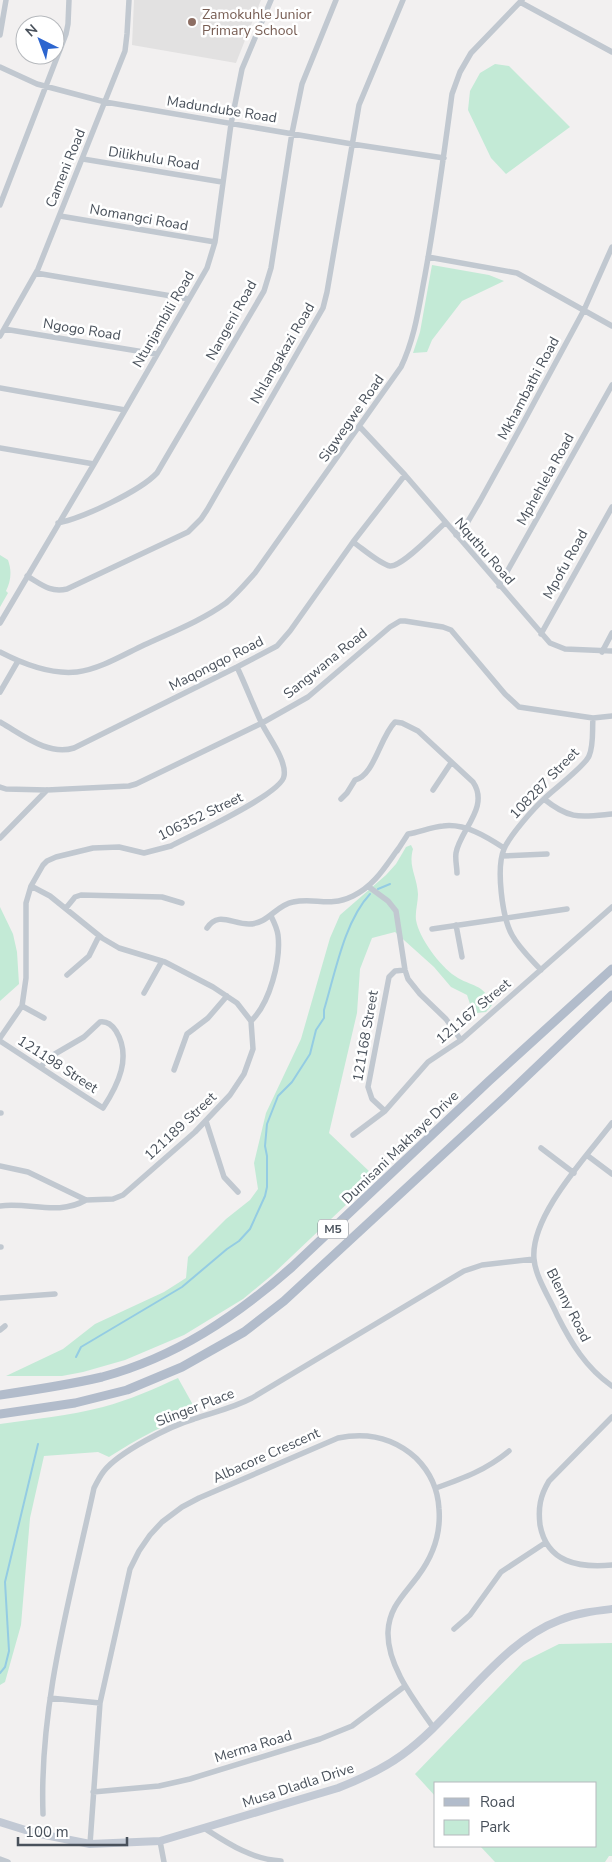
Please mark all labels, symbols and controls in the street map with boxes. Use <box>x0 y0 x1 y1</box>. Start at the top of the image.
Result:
place label: Zamokuhle Junior Primary School <box>202 5 312 40</box>
north arrow <box>15 15 65 65</box>
marker: Zamokuhle Junior Primary School <box>186 16 198 28</box>
text: N <box>21 20 42 41</box>
street label: Madundube Road <box>166 91 278 128</box>
street label: Cameni Road <box>41 126 90 210</box>
street label: Dilikhulu Road <box>107 142 201 175</box>
street label: Nomangci Road <box>88 199 190 235</box>
street label: Ntunjambili Road <box>128 267 199 371</box>
street label: Nangeni Road <box>202 277 261 364</box>
street label: Nhlangakazi Road <box>246 299 319 407</box>
street label: Ngogo Road <box>42 314 122 345</box>
street label: Mkhambathi Road <box>493 333 564 443</box>
street label: Sigwegwe Road <box>314 371 389 466</box>
street label: Mphehlela Road <box>512 430 579 529</box>
street label: Nquthu Road <box>450 514 519 589</box>
street label: Mpofu Road <box>539 526 592 602</box>
street label: Sangwana Road <box>279 624 371 703</box>
street label: Maqongqo Road <box>166 631 267 695</box>
street label: 108287 Street <box>506 744 583 823</box>
street label: 106352 Street <box>155 788 246 845</box>
street label: 121167 Street <box>432 974 515 1048</box>
street label: 121168 Street <box>348 989 383 1083</box>
street label: 121198 Street <box>14 1031 102 1098</box>
street label: Dumisani Makhaye Drive <box>338 1087 463 1208</box>
street label: 121189 Street <box>140 1088 221 1165</box>
road number: M5 <box>318 1220 348 1238</box>
street label: Blenny Road <box>542 1265 595 1345</box>
street label: Slinger Place <box>153 1384 237 1431</box>
street label: Albacore Crescent <box>210 1423 323 1488</box>
street label: Merma Road <box>212 1726 294 1767</box>
street label: Musa Dladla Drive <box>240 1759 356 1812</box>
legend <box>434 1782 597 1847</box>
text: Road <box>480 1792 515 1812</box>
scale bar <box>18 1814 126 1846</box>
text: Park <box>480 1817 510 1837</box>
text: 100 m <box>25 1822 69 1842</box>

